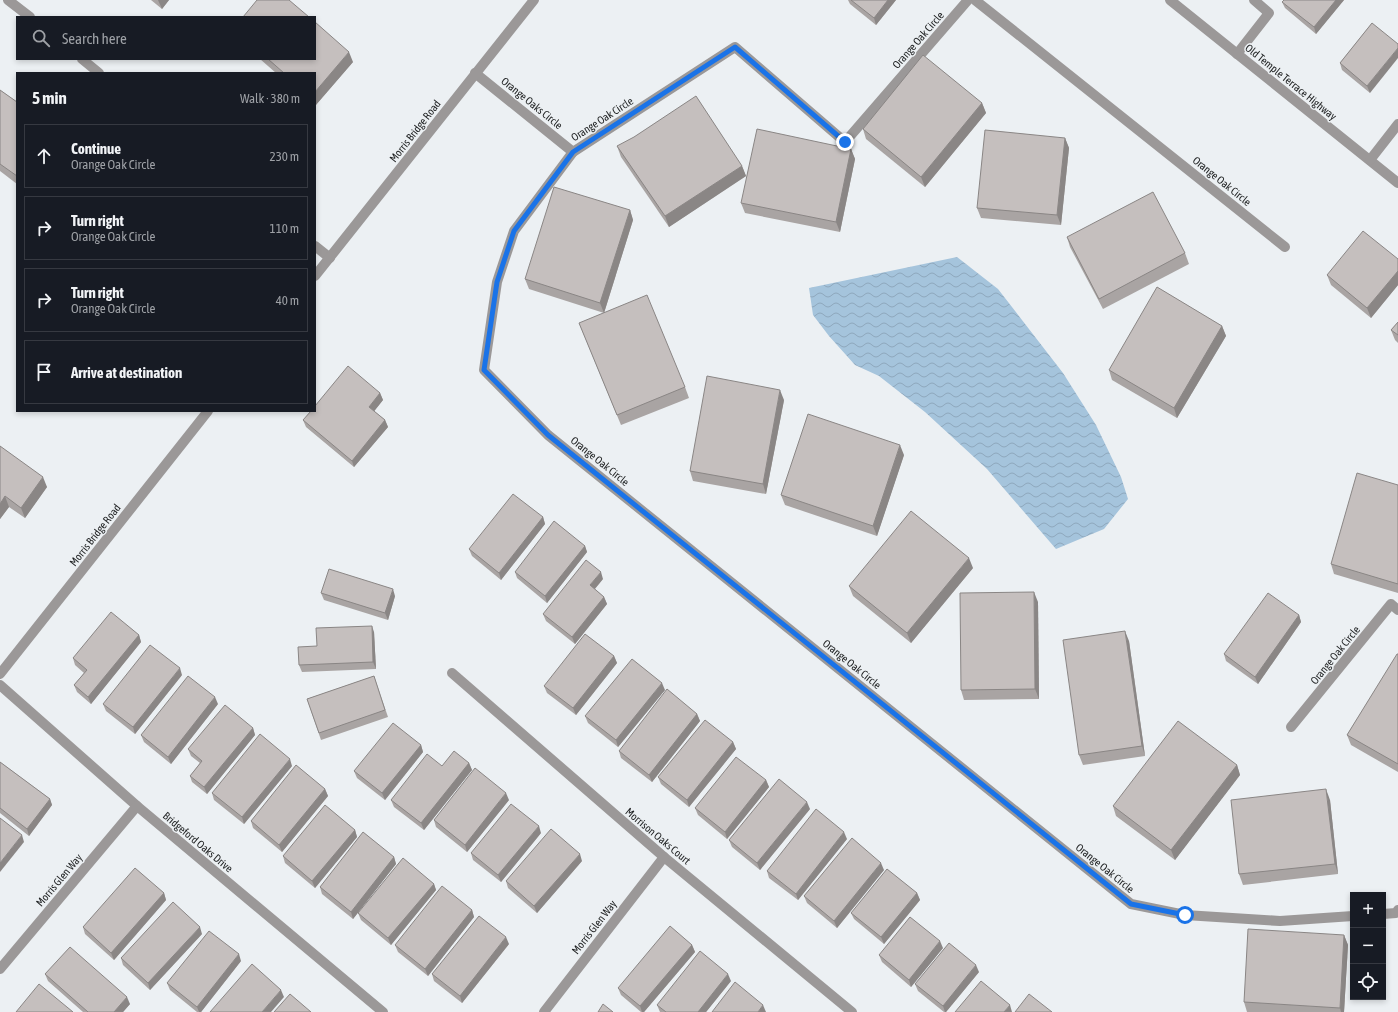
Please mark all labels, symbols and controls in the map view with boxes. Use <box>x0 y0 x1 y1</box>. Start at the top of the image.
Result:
street label: Orange Oak Circle <box>890 9 946 71</box>
search box <box>16 16 316 60</box>
icon: search <box>30 27 52 49</box>
text: Search here <box>62 30 127 47</box>
street label: Old Temple Terrace Highway <box>1243 42 1339 123</box>
street label: Orange Oaks Circle <box>499 75 565 131</box>
text: 5 min <box>32 88 67 108</box>
text: Walk · 380 m <box>240 91 300 106</box>
street label: Orange Oak Circle <box>569 95 635 143</box>
street label: Morris Bridge Road <box>387 98 443 164</box>
route end <box>836 133 854 151</box>
text: Continue <box>71 140 121 157</box>
icon: ahead <box>33 145 55 167</box>
text: 230 m <box>270 149 299 164</box>
street label: Orange Oak Circle <box>1190 154 1254 208</box>
text: Orange Oak Circle <box>71 157 155 172</box>
text: Turn right <box>71 212 124 229</box>
icon: right <box>33 217 55 239</box>
text: 110 m <box>270 221 299 236</box>
text: Orange Oak Circle <box>71 229 155 244</box>
text: Turn right <box>71 284 124 301</box>
icon: right <box>33 289 55 311</box>
text: 40 m <box>276 293 299 308</box>
text: Orange Oak Circle <box>71 301 155 316</box>
icon: arrive <box>33 361 55 383</box>
text: Arrive at destination <box>71 364 182 381</box>
street label: Orange Oak Circle <box>568 434 632 488</box>
street label: Morris Bridge Road <box>67 502 123 568</box>
street label: Orange Oak Circle <box>1308 623 1362 687</box>
street label: Orange Oak Circle <box>820 637 884 691</box>
street label: Morrison Oaks Court <box>623 805 693 867</box>
street label: Bridgeford Oaks Drive <box>161 809 235 875</box>
street label: Orange Oak Circle <box>1073 841 1137 895</box>
street label: Morris Glen Way <box>34 851 85 909</box>
map controls <box>1350 892 1386 1000</box>
button: + <box>1350 892 1386 928</box>
street label: Morris Glen Way <box>569 897 619 956</box>
route start <box>1176 906 1194 924</box>
button: − <box>1350 928 1386 964</box>
button: locate <box>1350 964 1386 1000</box>

